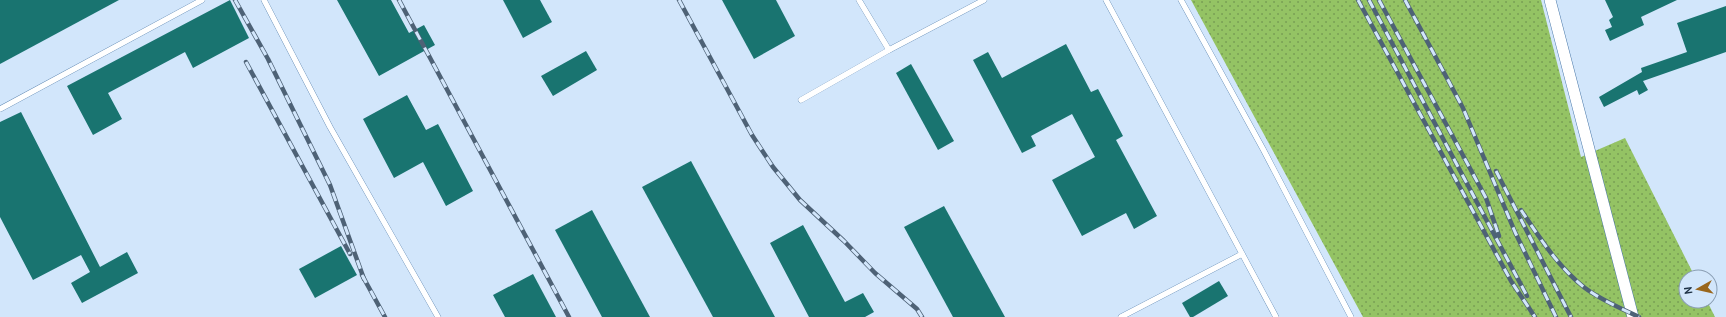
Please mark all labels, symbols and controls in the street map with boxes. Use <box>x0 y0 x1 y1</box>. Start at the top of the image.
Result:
north arrow <box>1678 269 1718 309</box>
text: N <box>1681 286 1696 295</box>

